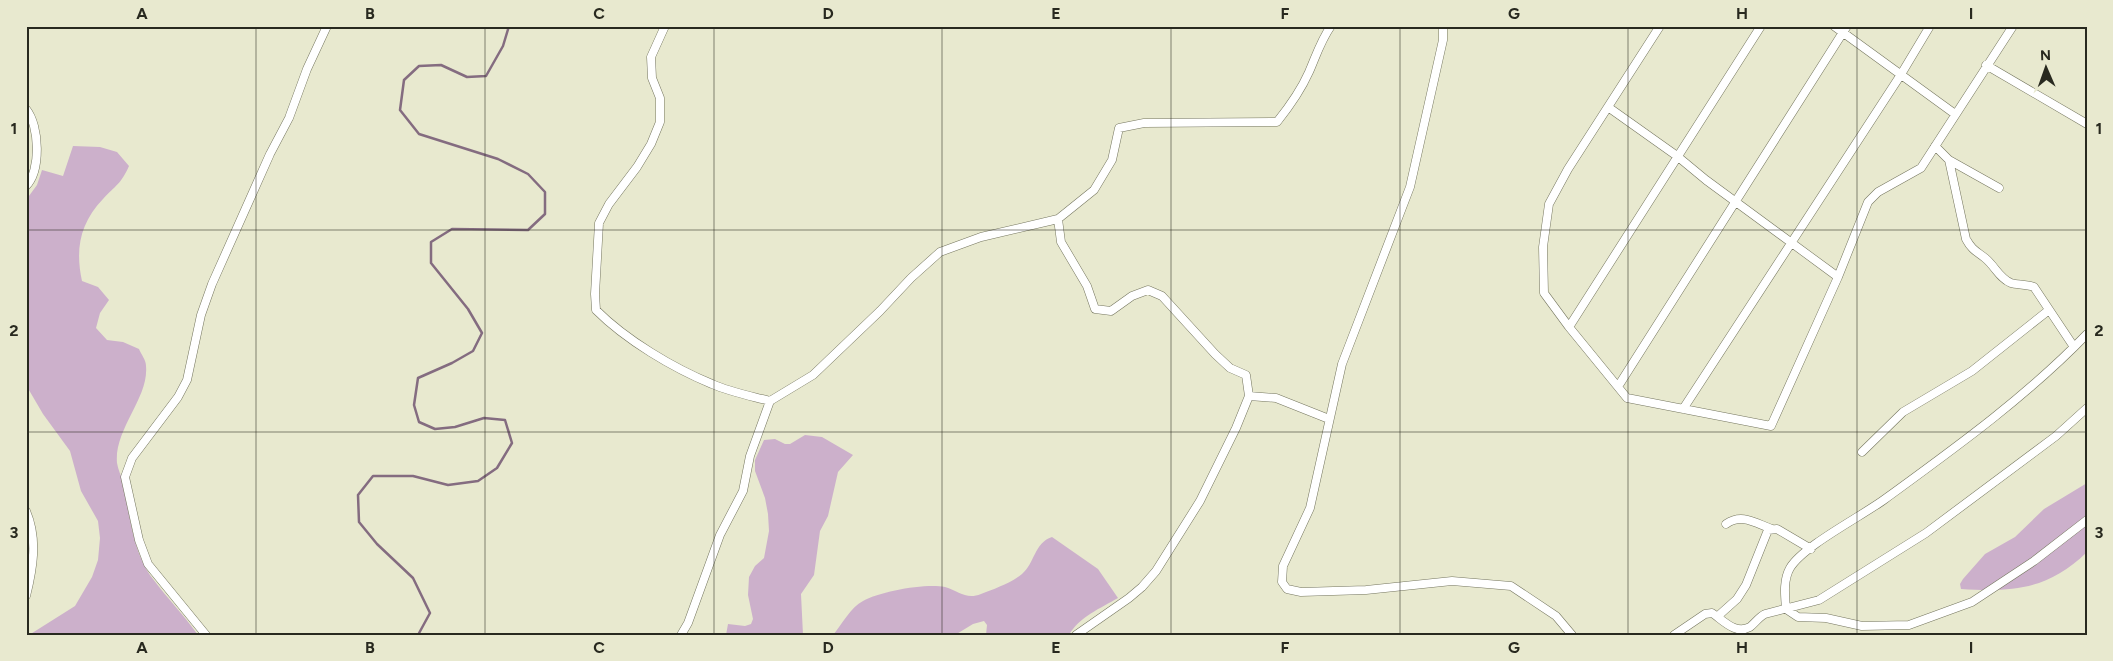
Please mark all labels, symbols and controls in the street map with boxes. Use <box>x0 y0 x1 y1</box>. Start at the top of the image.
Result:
text: A <box>136 4 148 23</box>
text: B <box>365 4 375 23</box>
text: C <box>593 4 605 23</box>
text: D <box>822 4 834 23</box>
text: E <box>1051 4 1061 23</box>
text: F <box>1281 4 1290 23</box>
text: G <box>1508 4 1520 23</box>
text: H <box>1736 4 1748 23</box>
text: I <box>1969 4 1973 23</box>
north arrow <box>2020 42 2070 92</box>
text: N <box>2040 47 2051 64</box>
text: 1 <box>11 119 17 138</box>
text: 1 <box>2096 119 2102 138</box>
text: 2 <box>9 321 19 340</box>
text: 2 <box>2094 321 2104 340</box>
text: 3 <box>10 523 19 542</box>
text: 3 <box>2095 523 2104 542</box>
text: A <box>136 638 148 657</box>
text: B <box>365 638 375 657</box>
text: C <box>593 638 605 657</box>
text: D <box>822 638 834 657</box>
text: E <box>1051 638 1061 657</box>
text: F <box>1281 638 1290 657</box>
text: G <box>1508 638 1520 657</box>
text: H <box>1736 638 1748 657</box>
text: I <box>1969 638 1973 657</box>

